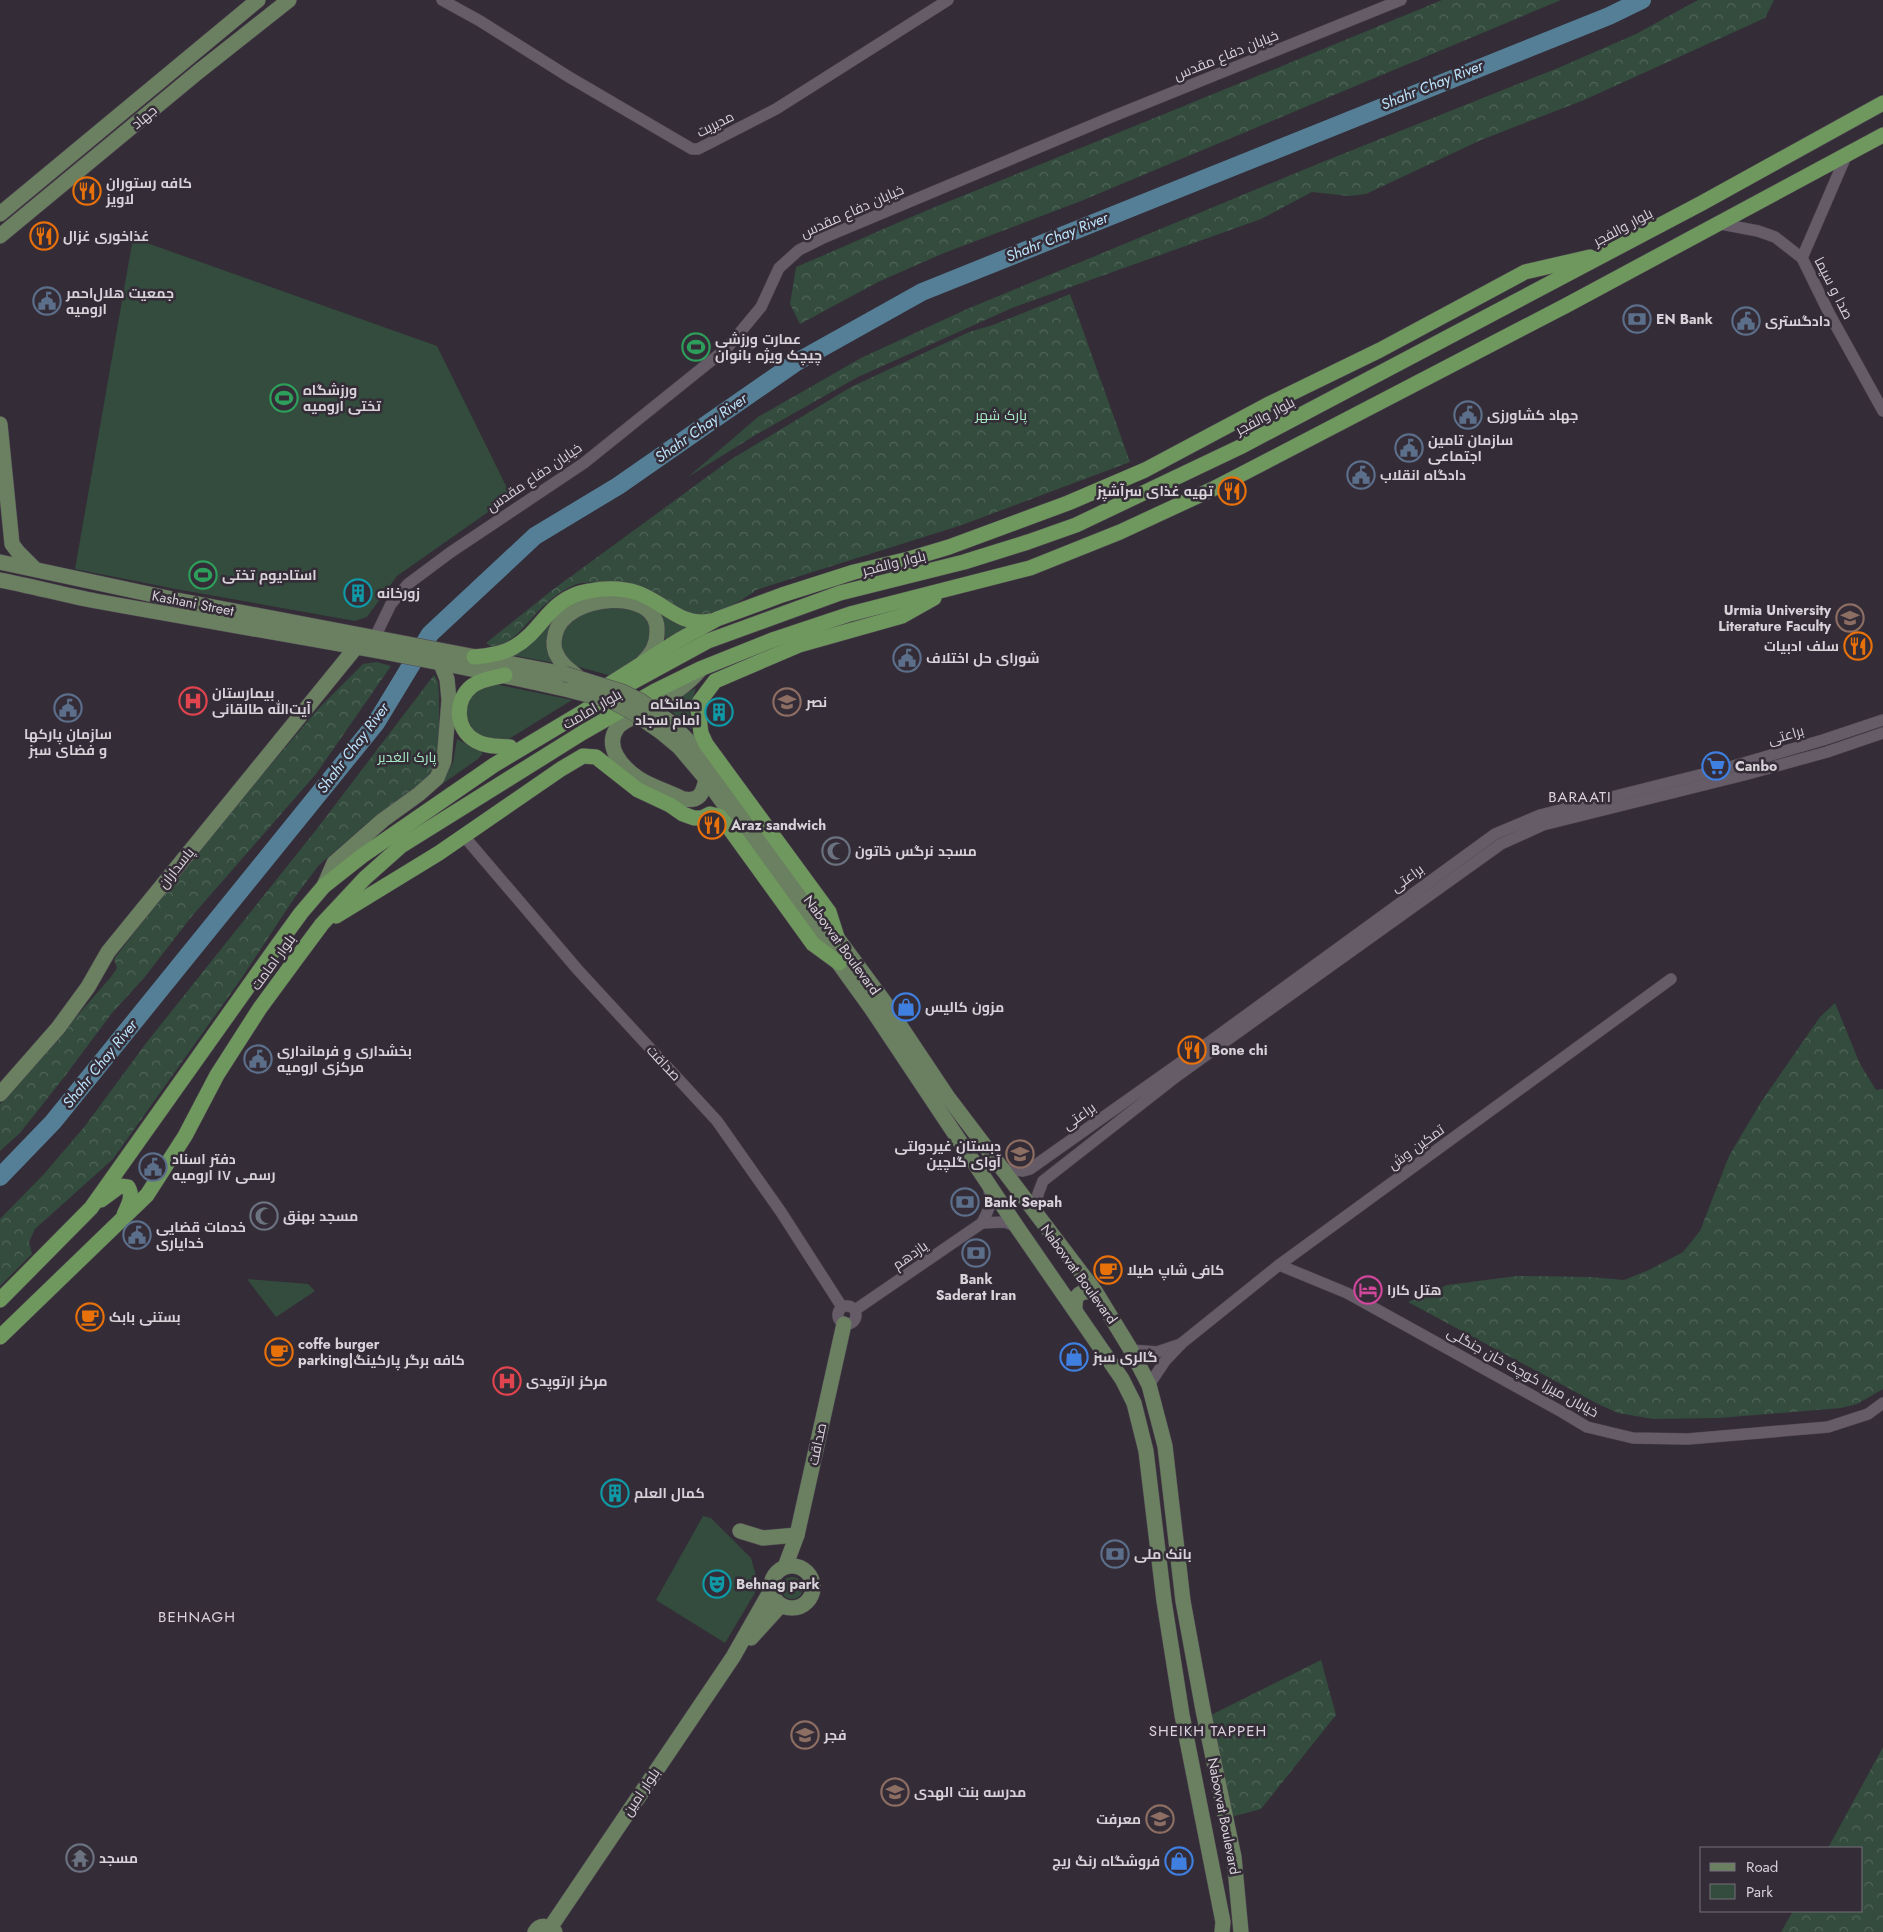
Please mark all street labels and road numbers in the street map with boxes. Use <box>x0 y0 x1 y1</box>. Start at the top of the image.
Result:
street label: خیابان دفاع مقدس <box>1171 25 1281 85</box>
street label: جهاد <box>127 100 161 134</box>
street label: مدیریت <box>693 106 737 142</box>
street label: خیابان دفاع مقدس <box>797 179 907 243</box>
street label: بلوار والفجر <box>1589 203 1656 251</box>
street label: صدا و سیما <box>1810 253 1858 323</box>
street label: بلوار والفجر <box>1231 392 1298 440</box>
street label: خیابان دفاع مقدس <box>482 438 586 516</box>
street label: بلوار والفجر <box>859 545 928 581</box>
street label: Kashani Street <box>150 585 236 621</box>
street label: بلوار امامت <box>559 684 625 734</box>
street label: براعتی <box>1766 720 1806 750</box>
street label: پاسداران <box>153 843 199 893</box>
street label: براعتی <box>1386 859 1428 897</box>
street label: Nabovvat Boulevard <box>799 891 885 999</box>
street label: بلوار امامت <box>246 930 300 994</box>
street label: صداقت <box>642 1041 686 1085</box>
street label: براعتی <box>1058 1097 1100 1135</box>
street label: تمکین وش <box>1384 1120 1448 1174</box>
street label: Nabovvat Boulevard <box>1036 1220 1122 1328</box>
street label: یازدهم <box>888 1236 932 1274</box>
street label: خیابان میرزا کوچک خان جنگلی <box>1444 1322 1602 1422</box>
street label: صداقت <box>803 1421 831 1467</box>
street label: Nabovvat Boulevard <box>1203 1756 1245 1876</box>
street label: بلوار امین <box>617 1764 665 1820</box>

